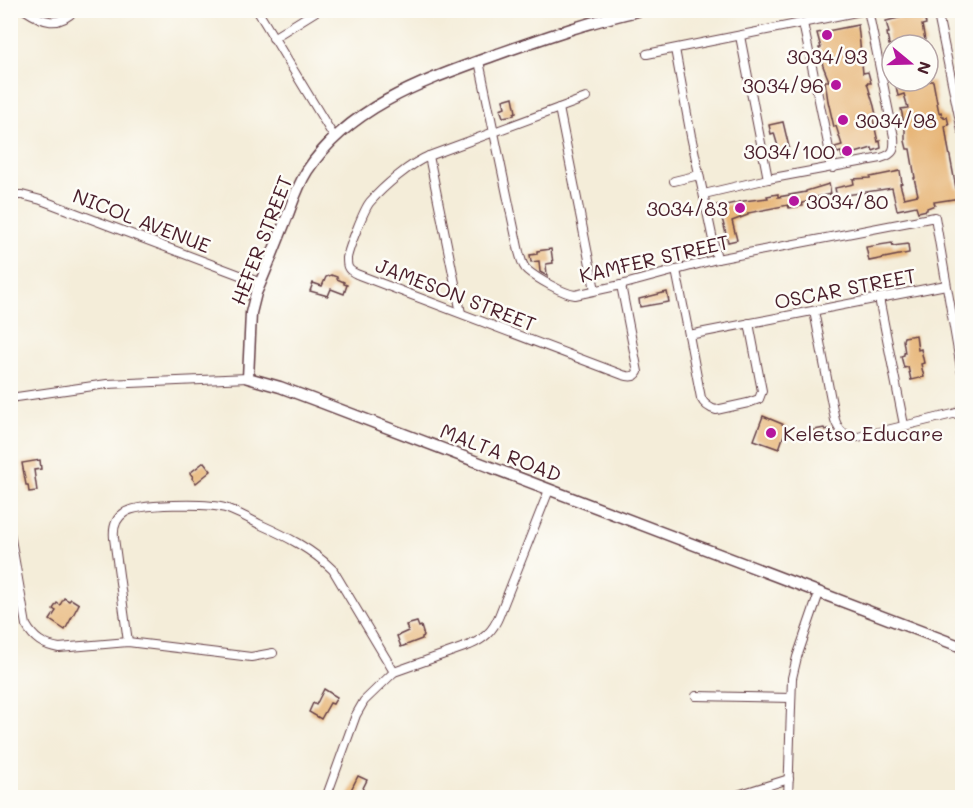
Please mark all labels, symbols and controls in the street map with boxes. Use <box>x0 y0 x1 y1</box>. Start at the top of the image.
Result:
marker: 3034/93 <box>820 28 834 42</box>
north arrow <box>880 33 940 93</box>
place label: 3034/93 <box>786 43 868 69</box>
text: N <box>913 59 937 77</box>
place label: 3034/96 <box>742 72 824 98</box>
marker: 3034/96 <box>829 78 843 92</box>
place label: 3034/98 <box>855 107 937 133</box>
marker: 3034/98 <box>836 113 850 127</box>
place label: 3034/100 <box>743 138 835 164</box>
marker: 3034/100 <box>840 144 854 158</box>
street label: HEFER STREET <box>224 171 298 309</box>
street label: NICOL AVENUE <box>70 182 214 258</box>
place label: 3034/80 <box>806 188 888 214</box>
marker: 3034/80 <box>787 194 801 208</box>
place label: 3034/83 <box>646 195 728 221</box>
marker: 3034/83 <box>733 201 747 215</box>
street label: KAMFER STREET <box>577 228 731 288</box>
street label: JAMESON STREET <box>372 251 540 337</box>
street label: OSCAR STREET <box>772 262 918 314</box>
street label: MALTA ROAD <box>437 417 565 487</box>
place label: Keletso Educare <box>783 420 943 446</box>
marker: Keletso Educare <box>764 426 778 440</box>

